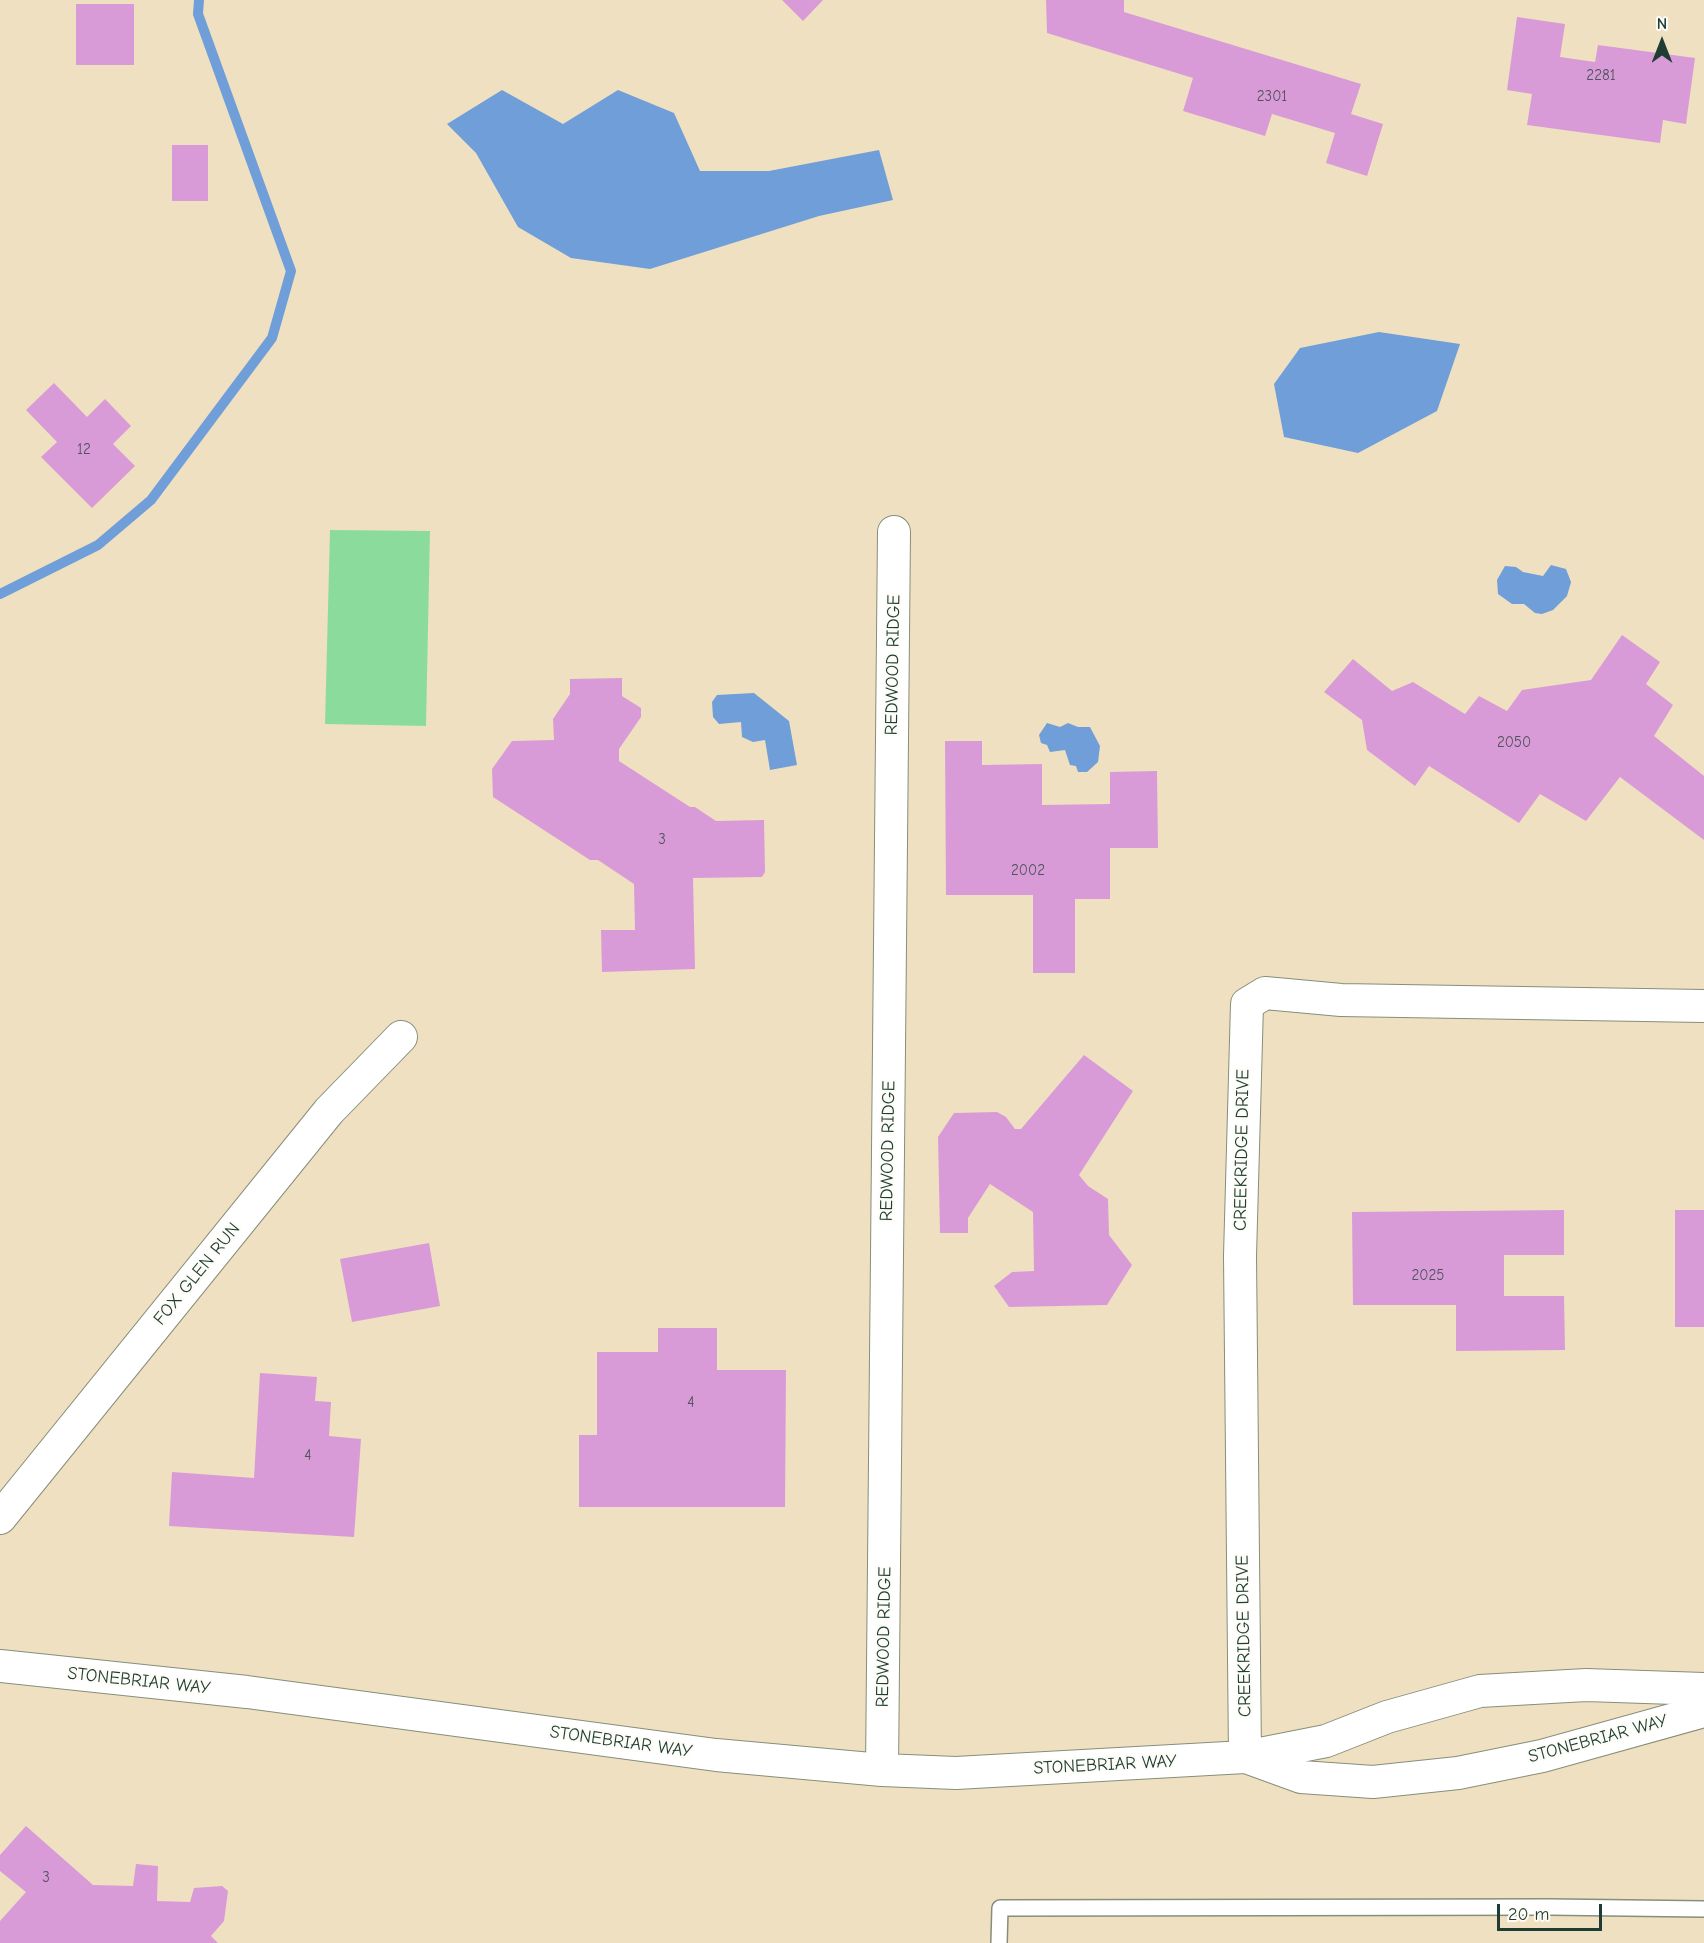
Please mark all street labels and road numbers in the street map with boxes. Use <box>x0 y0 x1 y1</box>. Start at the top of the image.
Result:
street label: REDWOOD RIDGE <box>881 594 905 736</box>
street label: CREEKRIDGE DRIVE <box>1230 1069 1254 1231</box>
street label: REDWOOD RIDGE <box>876 1080 900 1222</box>
street label: FOX GLEN RUN <box>149 1218 245 1330</box>
street label: CREEKRIDGE DRIVE <box>1232 1555 1256 1717</box>
street label: REDWOOD RIDGE <box>872 1566 896 1708</box>
street label: STONEBRIAR WAY <box>67 1663 211 1699</box>
street label: STONEBRIAR WAY <box>1526 1710 1670 1768</box>
street label: STONEBRIAR WAY <box>548 1721 694 1763</box>
street label: STONEBRIAR WAY <box>1033 1750 1177 1780</box>

